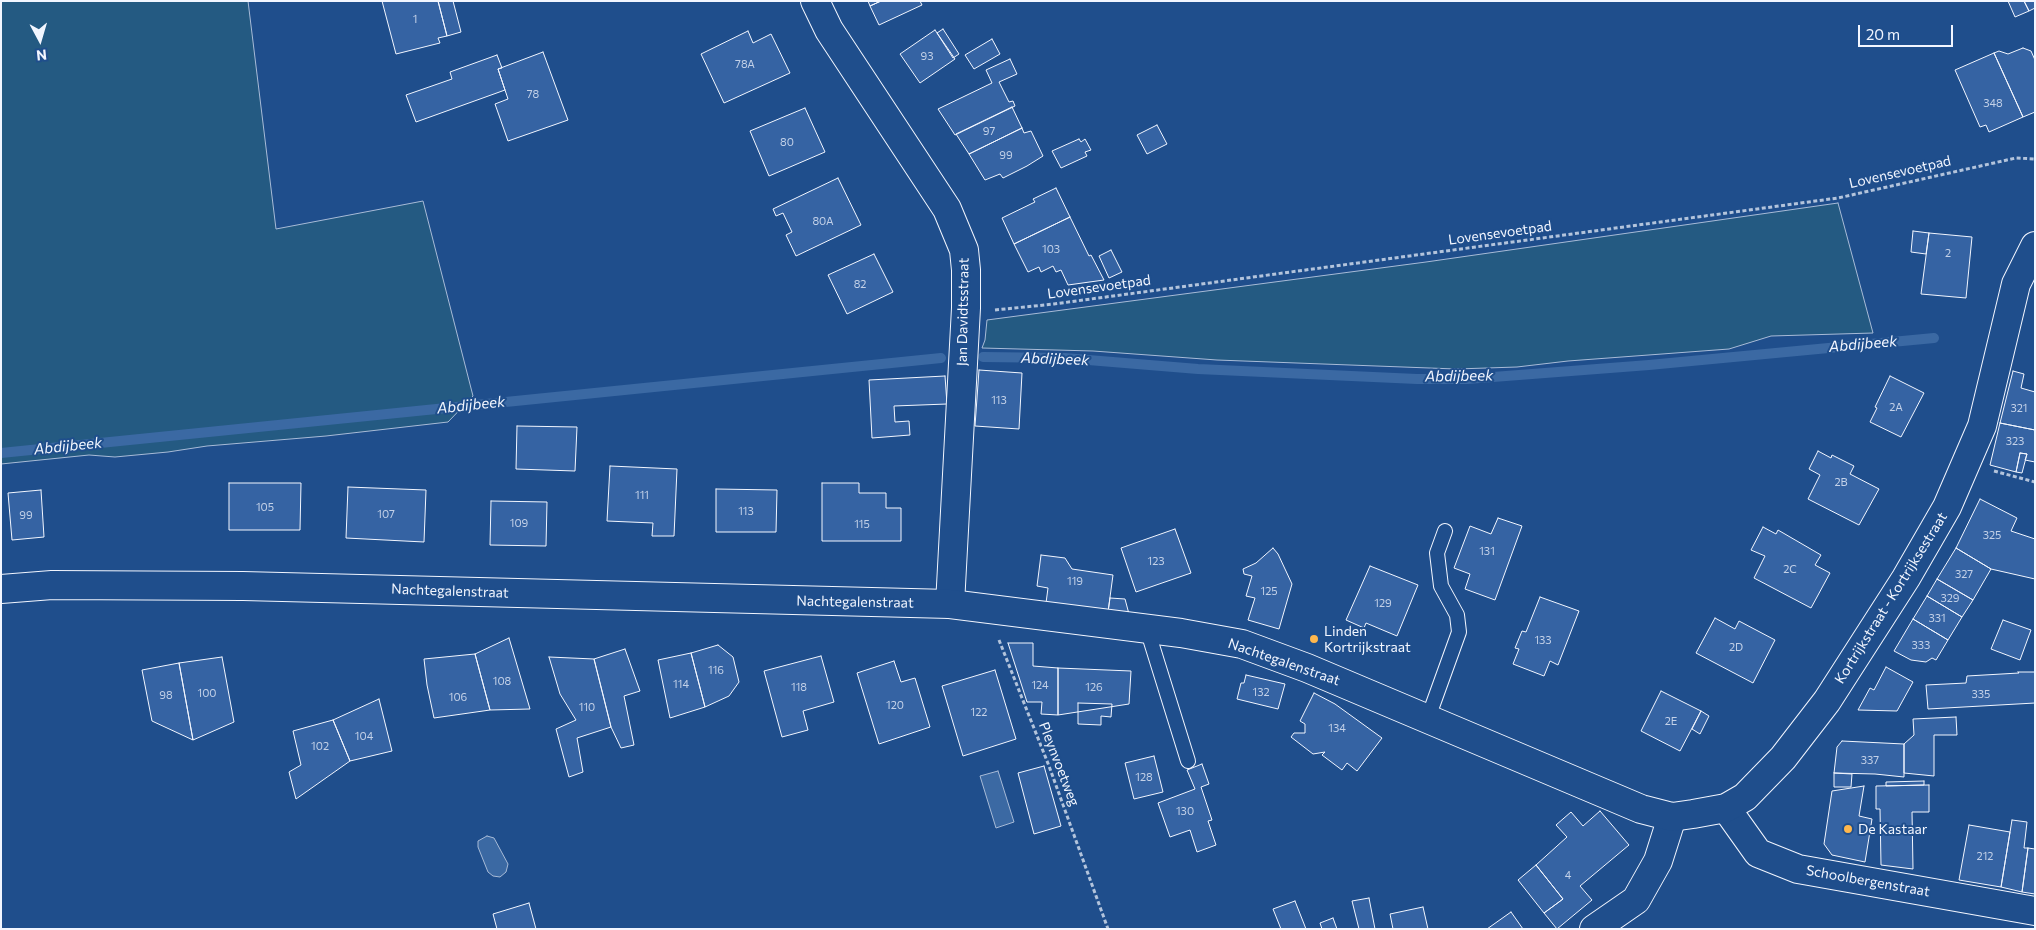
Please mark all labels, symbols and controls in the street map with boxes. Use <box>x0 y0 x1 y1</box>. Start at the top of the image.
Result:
house number: 1 <box>413 12 417 26</box>
north arrow <box>15 15 65 65</box>
scale bar <box>1861 15 1956 47</box>
text: 20 m <box>1866 25 1900 43</box>
text: N <box>36 46 48 64</box>
house number: 93 <box>921 49 933 63</box>
house number: 78A <box>735 57 755 71</box>
house number: 78 <box>527 87 539 101</box>
house number: 348 <box>1983 96 2003 110</box>
house number: 97 <box>983 124 995 138</box>
house number: 80 <box>780 135 794 149</box>
house number: 99 <box>999 148 1013 162</box>
street label: Lovensevoetpad <box>1847 152 1953 192</box>
house number: 80A <box>812 214 834 228</box>
street label: Lovensevoetpad <box>1447 217 1553 249</box>
house number: 103 <box>1042 242 1060 256</box>
house number: 2 <box>1945 246 1951 260</box>
street label: Jan Davidtsstraat <box>954 258 972 366</box>
street label: Lovensevoetpad <box>1046 271 1152 303</box>
house number: 82 <box>854 277 866 291</box>
water label: Abdijbeek <box>1828 332 1898 356</box>
water label: Abdijbeek <box>1020 349 1090 369</box>
water label: Abdijbeek <box>1425 366 1493 386</box>
water label: Abdijbeek <box>436 392 506 418</box>
house number: 113 <box>991 393 1007 407</box>
house number: 2A <box>1889 400 1903 414</box>
house number: 321 <box>2010 401 2028 415</box>
water label: Abdijbeek <box>33 433 103 459</box>
house number: 323 <box>2006 434 2024 448</box>
house number: 2B <box>1834 475 1848 489</box>
house number: 111 <box>635 488 649 502</box>
house number: 105 <box>256 500 274 514</box>
house number: 113 <box>738 504 754 518</box>
house number: 107 <box>377 507 395 521</box>
house number: 99 <box>19 508 33 522</box>
street label: Kortrijkstraat - Kortrijksestraat <box>1831 509 1951 687</box>
house number: 109 <box>510 516 528 530</box>
house number: 115 <box>854 517 870 531</box>
house number: 325 <box>1983 528 2001 542</box>
house number: 131 <box>1479 544 1495 558</box>
house number: 123 <box>1147 554 1165 568</box>
house number: 2C <box>1783 562 1797 576</box>
house number: 327 <box>1955 567 1973 581</box>
house number: 119 <box>1067 574 1083 588</box>
street label: Nachtegalenstraat <box>391 581 509 601</box>
house number: 125 <box>1260 584 1278 598</box>
house number: 329 <box>1941 591 1959 605</box>
street label: Nachtegalenstraat <box>796 593 914 611</box>
house number: 129 <box>1374 596 1392 610</box>
house number: 331 <box>1928 611 1946 625</box>
place label: Linden Kortrijkstraat <box>1324 623 1411 656</box>
marker: Linden Kortrijkstraat <box>1308 633 1320 645</box>
house number: 133 <box>1534 633 1552 647</box>
street label: Nachtegalenstraat <box>1226 635 1342 689</box>
house number: 333 <box>1912 638 1930 652</box>
house number: 2D <box>1729 640 1743 654</box>
house number: 116 <box>708 663 724 677</box>
house number: 108 <box>493 674 511 688</box>
house number: 114 <box>673 677 689 691</box>
house number: 124 <box>1031 678 1049 692</box>
house number: 118 <box>791 680 807 694</box>
house number: 126 <box>1085 680 1103 694</box>
house number: 132 <box>1252 685 1270 699</box>
house number: 100 <box>197 686 217 700</box>
house number: 335 <box>1972 687 1990 701</box>
house number: 98 <box>159 688 173 702</box>
house number: 106 <box>449 690 467 704</box>
house number: 120 <box>886 698 904 712</box>
house number: 110 <box>579 700 595 714</box>
house number: 122 <box>971 705 987 719</box>
house number: 2E <box>1665 714 1677 728</box>
street label: Pleynvoetweg <box>1035 719 1083 809</box>
house number: 134 <box>1328 721 1346 735</box>
house number: 104 <box>355 729 373 743</box>
house number: 102 <box>311 739 329 753</box>
house number: 337 <box>1861 753 1879 767</box>
house number: 128 <box>1135 770 1153 784</box>
house number: 130 <box>1176 804 1194 818</box>
place label: De Kastaar <box>1858 821 1927 837</box>
marker: De Kastaar <box>1842 823 1854 835</box>
house number: 212 <box>1977 849 1993 863</box>
street label: Schoolbergenstraat <box>1805 862 1931 900</box>
house number: 4 <box>1565 868 1571 882</box>

